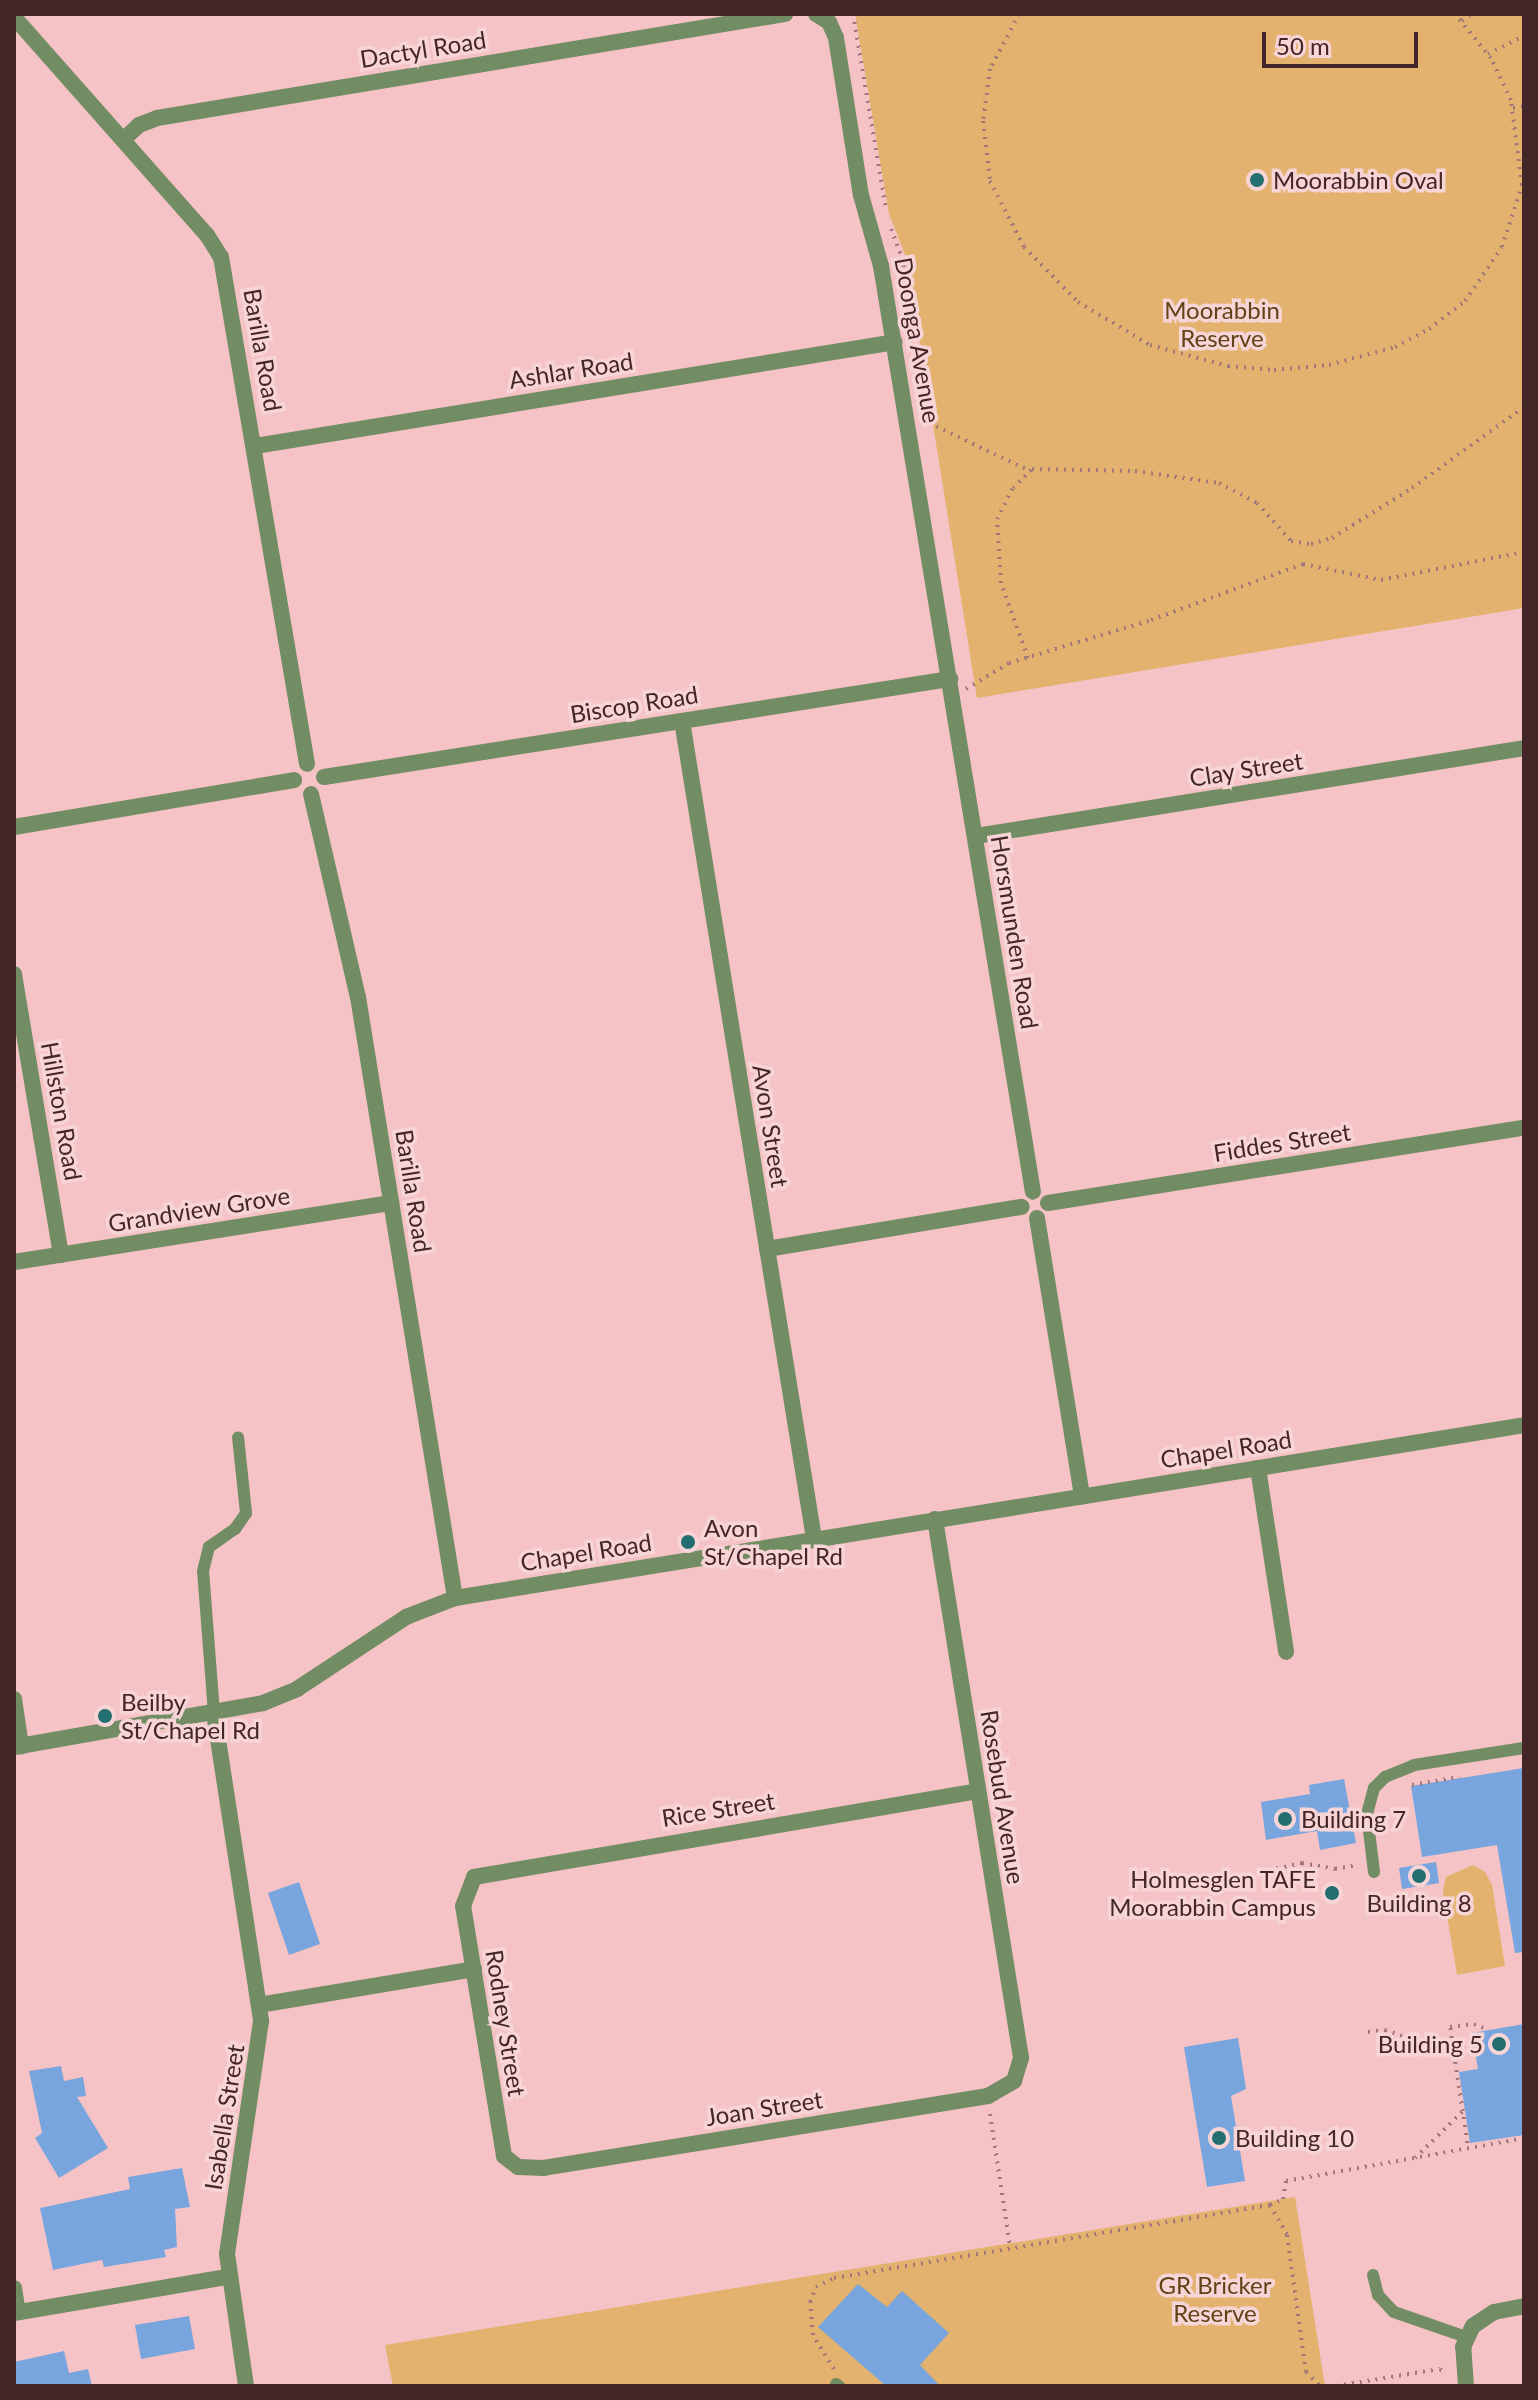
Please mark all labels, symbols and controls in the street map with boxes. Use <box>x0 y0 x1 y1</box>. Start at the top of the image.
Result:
scale bar <box>1266 16 1422 66</box>
street label: Dactyl Road <box>358 25 488 73</box>
text: 50 m <box>1276 31 1330 60</box>
place label: Moorabbin Oval <box>1273 166 1444 194</box>
marker: Moorabbin Oval <box>1248 171 1266 189</box>
street label: Doonga Avenue <box>889 254 947 426</box>
street label: Barilla Road <box>238 286 288 414</box>
park label: Moorabbin Reserve <box>1164 296 1280 352</box>
street label: Ashlar Road <box>507 346 635 394</box>
street label: Biscop Road <box>568 680 700 728</box>
street label: Clay Street <box>1187 746 1305 792</box>
street label: Horsmunden Road <box>985 833 1045 1031</box>
street label: Hillston Road <box>36 1039 88 1183</box>
street label: Avon Street <box>747 1063 795 1189</box>
street label: Fiddes Street <box>1211 1117 1353 1167</box>
street label: Barilla Road <box>390 1127 438 1255</box>
street label: Grandview Grove <box>106 1180 292 1238</box>
street label: Chapel Road <box>1158 1424 1294 1474</box>
place label: Avon St/Chapel Rd <box>704 1514 843 1570</box>
street label: Chapel Road <box>518 1527 654 1577</box>
marker: Avon St/Chapel Rd <box>679 1533 697 1551</box>
place label: Beilby St/Chapel Rd <box>121 1688 260 1744</box>
marker: Beilby St/Chapel Rd <box>96 1707 114 1725</box>
street label: Rosebud Avenue <box>975 1707 1031 1887</box>
street label: Rice Street <box>660 1786 776 1832</box>
place label: Building 7 <box>1301 1805 1406 1833</box>
marker: Building 7 <box>1276 1810 1294 1828</box>
place label: Holmesglen TAFE Moorabbin Campus <box>1109 1865 1316 1921</box>
marker: Building 8 <box>1410 1867 1428 1885</box>
marker: Holmesglen TAFE Moorabbin Campus <box>1323 1884 1341 1902</box>
place label: Building 8 <box>1366 1889 1472 1917</box>
street label: Rodney Street <box>480 1947 532 2099</box>
place label: Building 5 <box>1378 2030 1483 2058</box>
marker: Building 5 <box>1490 2035 1508 2053</box>
street label: Isabella Street <box>198 2042 250 2192</box>
street label: Joan Street <box>703 2085 825 2131</box>
place label: Building 10 <box>1235 2124 1354 2152</box>
marker: Building 10 <box>1210 2129 1228 2147</box>
park label: GR Bricker Reserve <box>1159 2271 1271 2327</box>

